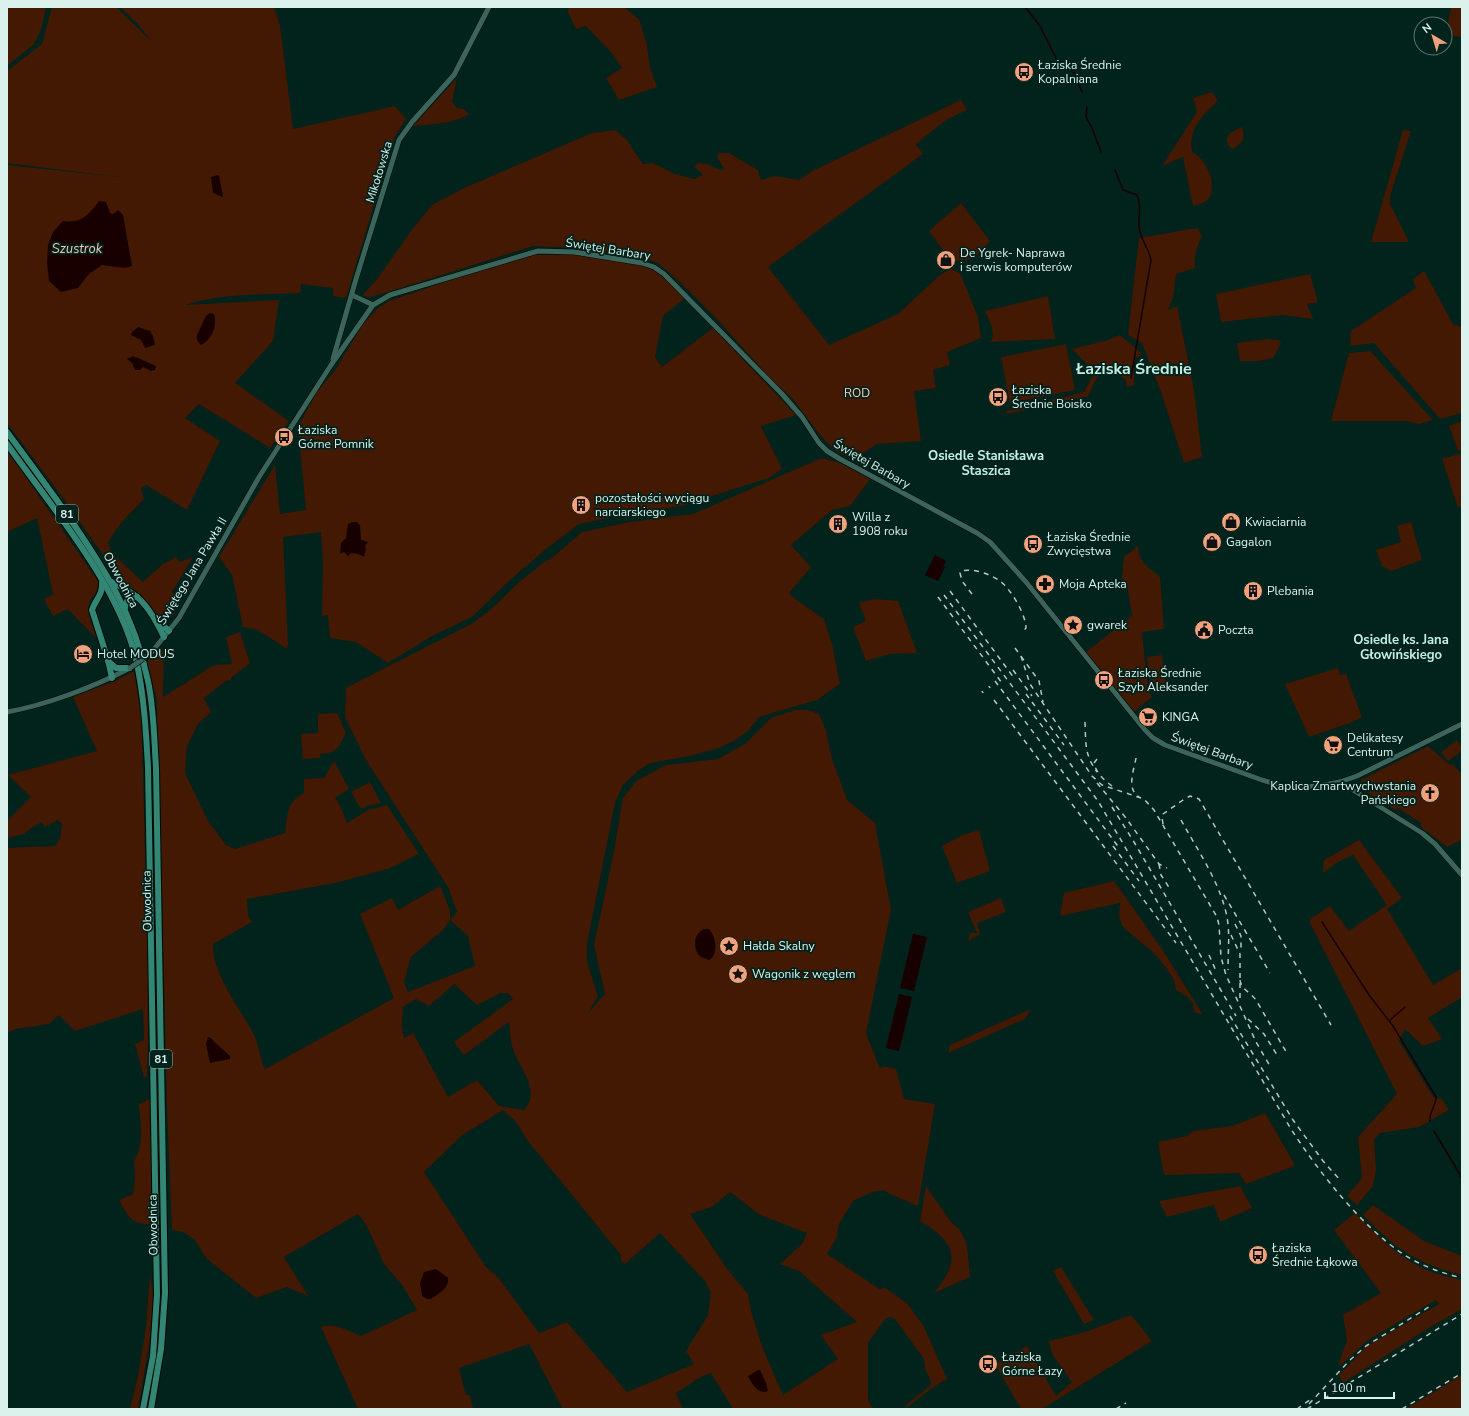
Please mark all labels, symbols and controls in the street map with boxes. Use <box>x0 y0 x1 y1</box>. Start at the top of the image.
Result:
north arrow <box>1413 16 1453 56</box>
text: N <box>1419 20 1435 37</box>
place label: Łaziska Średnie Kopalniana <box>1037 57 1121 87</box>
bus stop icon: Łaziska Średnie Kopalniana <box>1013 61 1035 83</box>
street label: Mikołowska <box>362 139 396 205</box>
street label: Świętej Barbary <box>564 234 653 264</box>
water label: Szustrok <box>52 240 103 258</box>
place label: De Ygrek- Naprawa i serwis komputerów <box>960 245 1072 275</box>
shop icon: De Ygrek- Naprawa i serwis komputerów <box>935 249 957 271</box>
district label: Łaziska Średnie <box>1075 358 1192 380</box>
place label: Łaziska Średnie Boisko <box>1011 382 1092 412</box>
park label: ROD <box>844 385 870 401</box>
bus stop icon: Łaziska Średnie Boisko <box>987 386 1009 408</box>
place label: Łaziska Górne Pomnik <box>297 422 375 452</box>
bus stop icon: Łaziska Górne Pomnik <box>273 426 295 448</box>
street label: Świętej Barbary <box>831 436 914 493</box>
district label: Osiedle Stanisława Staszica <box>928 447 1044 480</box>
place label: pozostałości wyciągu narciarskiego <box>595 490 709 520</box>
building icon: pozostałości wyciągu narciarskiego <box>570 494 592 516</box>
road number: 81 <box>56 505 78 523</box>
place label: Willa z 1908 roku <box>852 509 908 539</box>
shop icon: Kwiaciarnia <box>1220 511 1242 533</box>
building icon: Willa z 1908 roku <box>827 513 849 535</box>
street label: Świętego Jana Pawła II <box>153 514 231 628</box>
place label: Kwiaciarnia <box>1245 514 1306 530</box>
place label: Łaziska Średnie Zwycięstwa <box>1046 529 1130 559</box>
shop icon: Gagalon <box>1201 531 1223 553</box>
bus stop icon: Łaziska Średnie Zwycięstwa <box>1022 533 1044 555</box>
place label: Gagalon <box>1226 534 1271 550</box>
street label: Obwodnica <box>100 549 142 611</box>
pharmacy icon: Moja Apteka <box>1034 573 1056 595</box>
place label: Moja Apteka <box>1059 576 1127 592</box>
building icon: Plebania <box>1242 580 1264 602</box>
place label: Plebania <box>1267 583 1314 599</box>
place icon: gwarek <box>1062 614 1084 636</box>
place label: gwarek <box>1087 617 1128 633</box>
public building icon: Poczta <box>1193 619 1215 641</box>
place label: Poczta <box>1218 622 1254 638</box>
district label: Osiedle ks. Jana Głowińskiego <box>1353 631 1449 664</box>
hotel icon: Hotel MODUS <box>72 643 94 665</box>
place label: Hotel MODUS <box>97 646 174 662</box>
place label: Łaziska Średnie Szyb Aleksander <box>1117 665 1209 695</box>
bus stop icon: Łaziska Średnie Szyb Aleksander <box>1093 669 1115 691</box>
supermarket icon: KINGA <box>1137 706 1159 728</box>
place label: KINGA <box>1162 709 1199 725</box>
street label: Świętej Barbary <box>1169 729 1256 773</box>
place label: Delikatesy Centrum <box>1347 730 1404 760</box>
supermarket icon: Delikatesy Centrum <box>1322 734 1344 756</box>
place label: Kaplica Zmartwychwstania Pańskiego <box>1270 778 1416 808</box>
church icon: Kaplica Zmartwychwstania Pańskiego <box>1419 782 1441 804</box>
street label: Obwodnica <box>138 870 156 932</box>
place icon: Hałda Skalny <box>718 935 740 957</box>
place label: Hałda Skalny <box>743 938 815 954</box>
place icon: Wagonik z węglem <box>727 963 749 985</box>
place label: Wagonik z węglem <box>752 966 855 982</box>
road number: 81 <box>150 1050 172 1068</box>
street label: Obwodnica <box>144 1194 162 1256</box>
place label: Łaziska Średnie Łąkowa <box>1271 1240 1358 1270</box>
bus stop icon: Łaziska Średnie Łąkowa <box>1247 1244 1269 1266</box>
place label: Łaziska Górne Łazy <box>1001 1349 1063 1379</box>
bus stop icon: Łaziska Górne Łazy <box>977 1353 999 1375</box>
scale bar <box>1325 1374 1394 1400</box>
text: 100 m <box>1331 1380 1366 1396</box>

